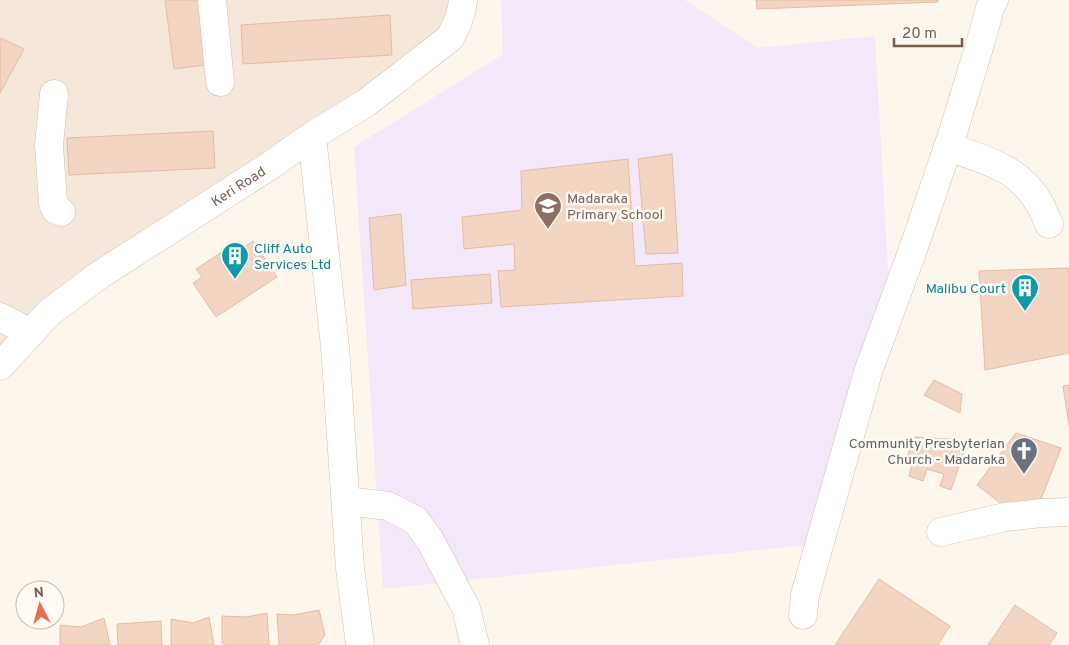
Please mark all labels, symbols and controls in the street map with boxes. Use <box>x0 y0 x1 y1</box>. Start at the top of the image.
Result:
scale bar <box>894 15 962 47</box>
text: 20 m <box>902 25 937 44</box>
street label: Keri Road <box>208 164 269 211</box>
school or university icon: Madaraka Primary School <box>533 191 563 230</box>
place label: Madaraka Primary School <box>567 191 663 224</box>
building icon: Cliff Auto Services Ltd <box>220 241 250 280</box>
place label: Cliff Auto Services Ltd <box>254 241 331 274</box>
building icon: Malibu Court <box>1010 273 1040 312</box>
place label: Malibu Court <box>926 281 1006 298</box>
place label: Community Presbyterian Church - Madaraka <box>849 436 1005 469</box>
church icon: Community Presbyterian Church - Madaraka <box>1009 436 1039 475</box>
north arrow <box>15 580 65 630</box>
text: N <box>33 585 45 603</box>

